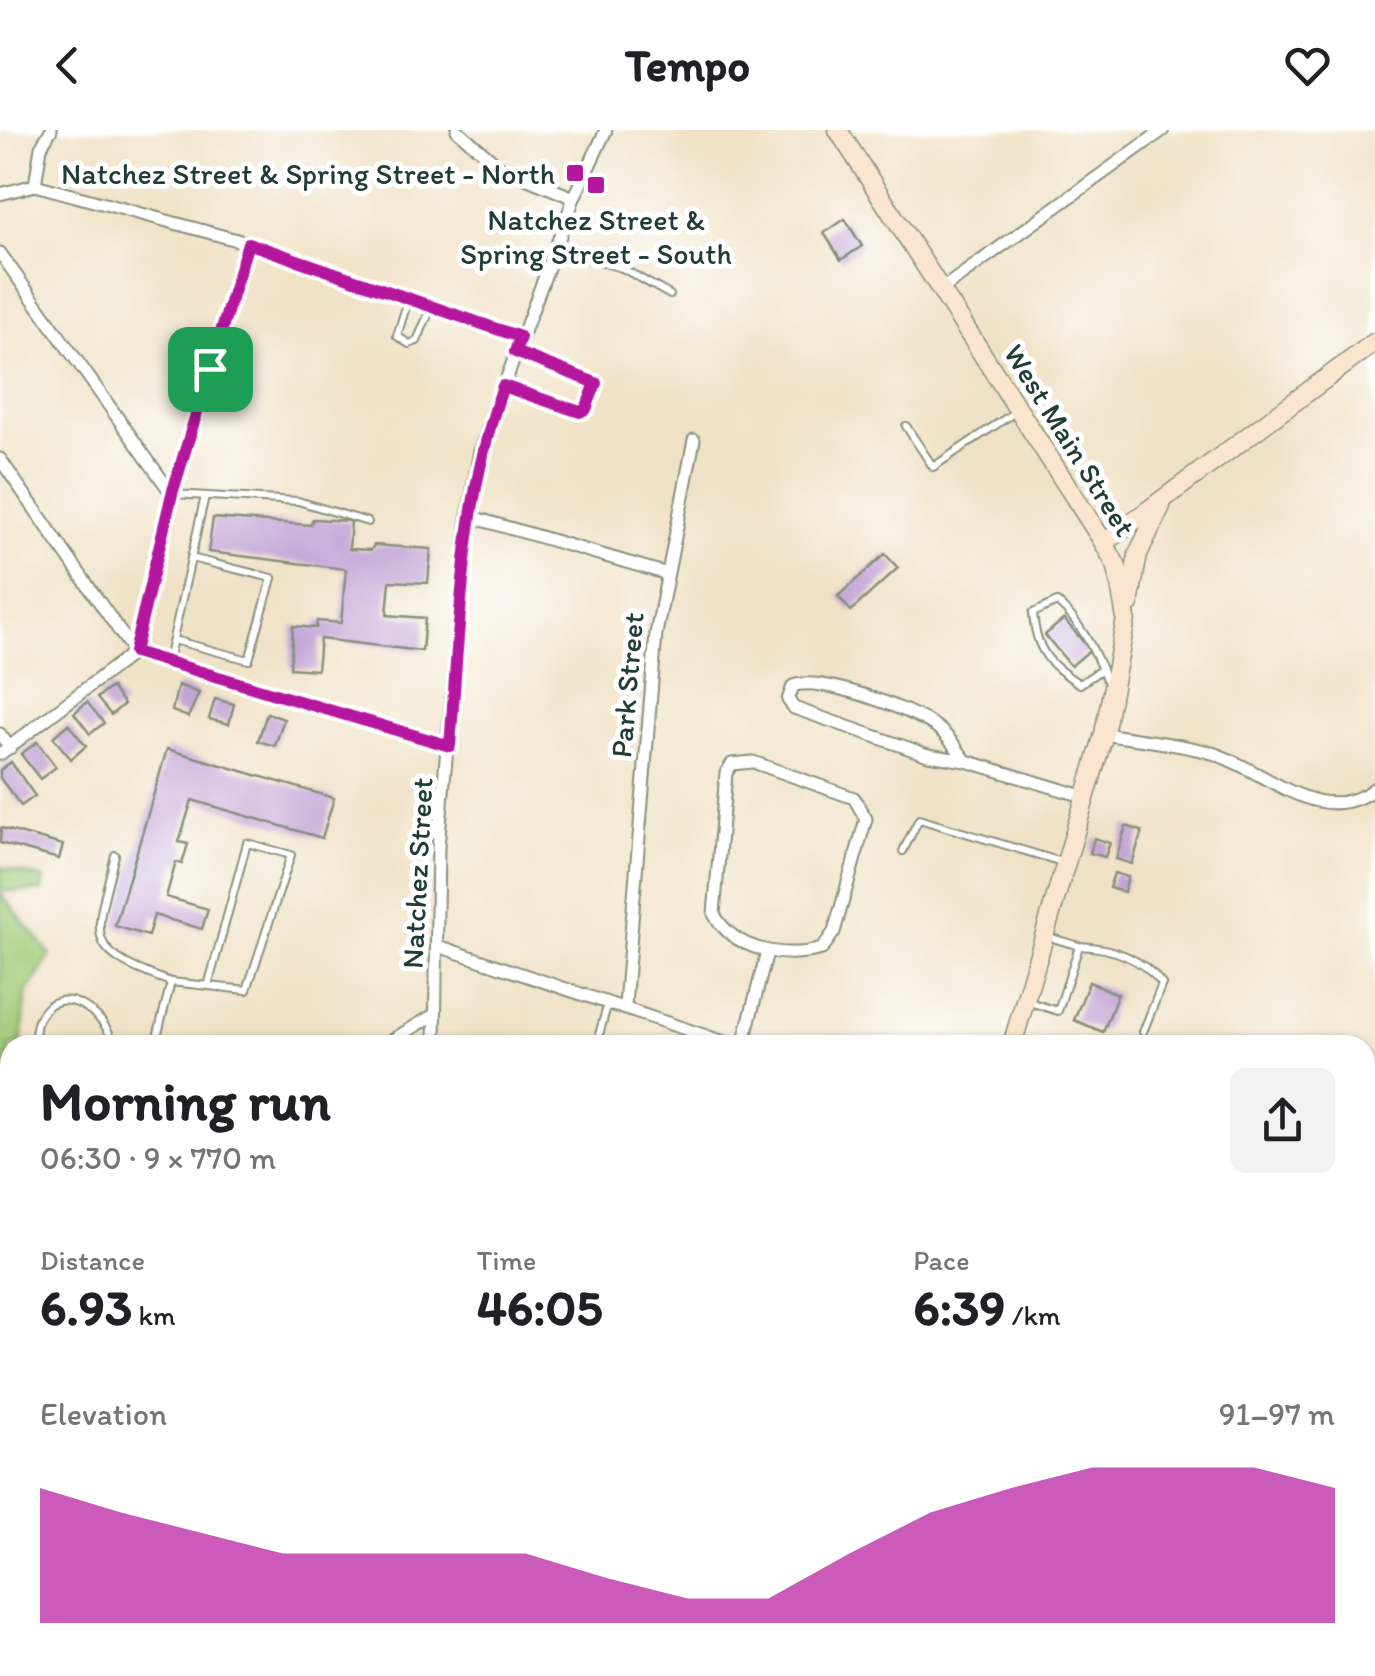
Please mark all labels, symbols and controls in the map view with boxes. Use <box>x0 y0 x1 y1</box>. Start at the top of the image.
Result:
icon: back <box>40 38 95 93</box>
text: Tempo <box>625 38 750 92</box>
icon: heart <box>1280 38 1335 93</box>
place label: Natchez Street & Spring Street - North <box>61 155 555 192</box>
marker: Natchez Street & Spring Street - North <box>564 162 586 184</box>
marker: Natchez Street & Spring Street - South <box>585 174 607 196</box>
place label: Natchez Street & Spring Street - South <box>460 201 732 272</box>
pin <box>168 327 253 412</box>
street label: West Main Street <box>996 337 1144 543</box>
icon: arrive <box>183 342 238 397</box>
street label: Park Street <box>602 611 652 759</box>
street label: Natchez Street <box>394 776 440 970</box>
text: Morning run <box>40 1068 331 1134</box>
button: share <box>1230 1068 1335 1173</box>
text: 06:30 · 9 × 770 m <box>40 1139 276 1177</box>
text: Distance <box>40 1243 145 1277</box>
text: Time <box>477 1243 536 1277</box>
text: Pace <box>913 1243 969 1277</box>
text: 6.93 <box>40 1277 132 1338</box>
text: 46:05 <box>477 1277 602 1338</box>
text: 6:39 <box>913 1277 1005 1338</box>
text: km <box>132 1298 175 1332</box>
text: /km <box>1005 1298 1061 1332</box>
text: Elevation <box>40 1395 167 1433</box>
text: 91–97 m <box>1219 1395 1335 1433</box>

